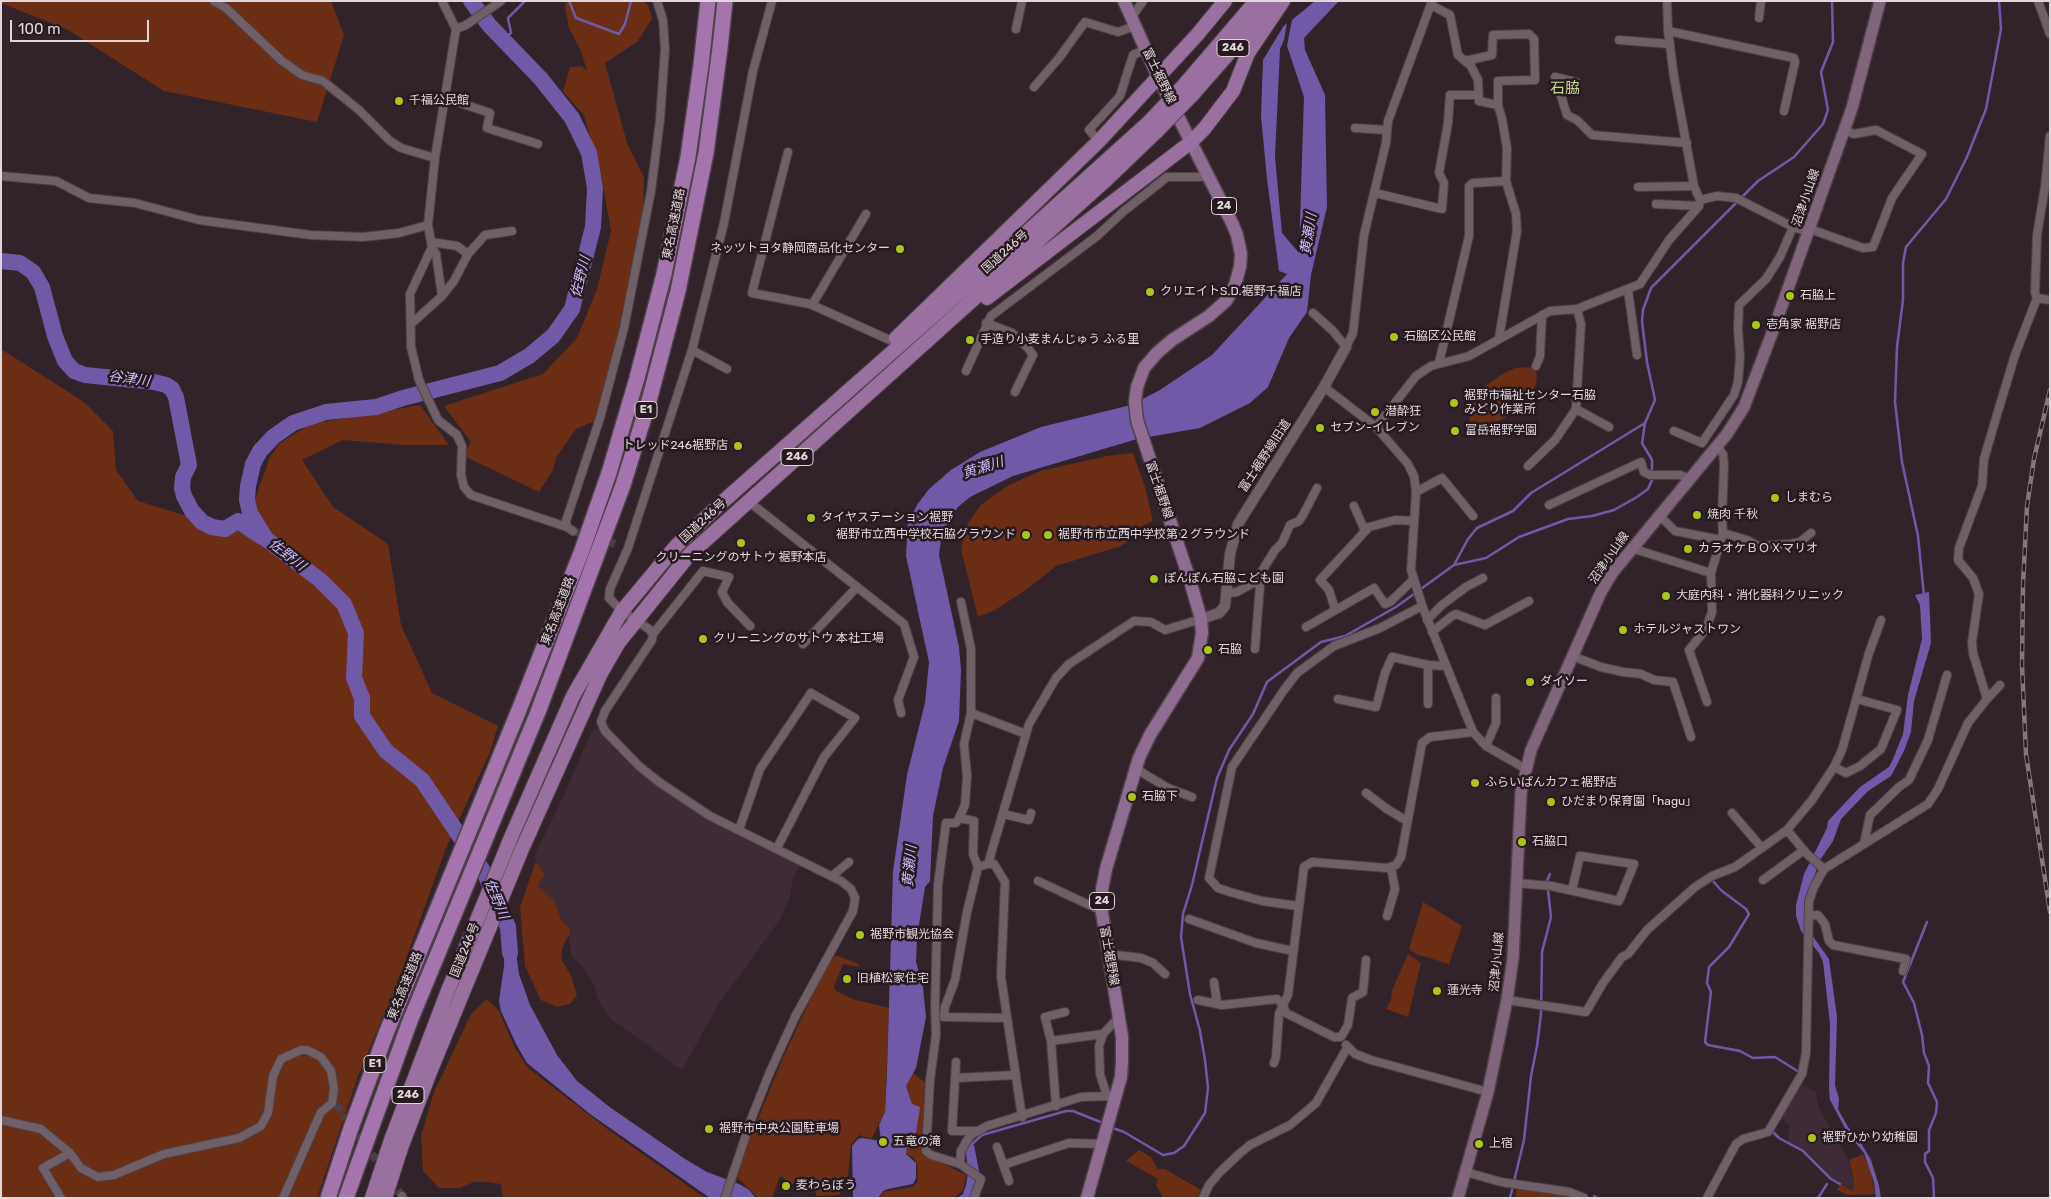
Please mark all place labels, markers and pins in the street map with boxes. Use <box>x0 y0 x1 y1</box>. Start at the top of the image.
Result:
place label: 千福公民館 <box>409 94 469 108</box>
marker: 千福公民館 <box>393 95 405 107</box>
place label: ネッツトヨタ静岡商品化センター <box>710 242 890 256</box>
marker: ネッツトヨタ静岡商品化センター <box>894 243 906 255</box>
place label: クリエイトS.D.裾野千福店 <box>1160 285 1302 299</box>
marker: クリエイトS.D.裾野千福店 <box>1144 286 1156 298</box>
place label: 石脇上 <box>1800 289 1836 303</box>
marker: 石脇上 <box>1784 290 1796 302</box>
place label: 壱角家 裾野店 <box>1766 318 1841 332</box>
marker: 壱角家 裾野店 <box>1750 319 1762 331</box>
place label: 石脇区公民館 <box>1404 330 1476 344</box>
marker: 石脇区公民館 <box>1388 331 1400 343</box>
place label: 手造り小麦まんじゅう ふる里 <box>980 333 1139 347</box>
marker: 手造り小麦まんじゅう ふる里 <box>964 334 976 346</box>
place label: 裾野市福祉センター石脇 みどり作業所 <box>1464 389 1596 417</box>
marker: 裾野市福祉センター石脇 みどり作業所 <box>1448 397 1460 409</box>
place label: 潜酔狂 <box>1385 405 1421 419</box>
marker: 潜酔狂 <box>1369 406 1381 418</box>
place label: セブン-イレブン <box>1330 421 1420 435</box>
marker: セブン-イレブン <box>1314 422 1326 434</box>
place label: 富岳裾野学園 <box>1465 424 1537 438</box>
marker: 富岳裾野学園 <box>1449 425 1461 437</box>
place label: トレッド246裾野店 <box>622 439 728 453</box>
marker: トレッド246裾野店 <box>732 440 744 452</box>
place label: しまむら <box>1785 491 1833 505</box>
marker: しまむら <box>1769 492 1781 504</box>
place label: 焼肉 千秋 <box>1707 508 1758 522</box>
marker: 焼肉 千秋 <box>1691 509 1703 521</box>
place label: タイヤステーション裾野 <box>821 511 953 525</box>
marker: タイヤステーション裾野 <box>805 512 817 524</box>
place label: 裾野市立西中学校石脇グラウンド <box>836 528 1016 542</box>
place label: 裾野市市立西中学校第２グラウンド <box>1058 528 1250 542</box>
marker: 裾野市立西中学校石脇グラウンド <box>1020 529 1032 541</box>
marker: 裾野市市立西中学校第２グラウンド <box>1042 529 1054 541</box>
marker: クリーニングのサトウ 裾野本店 <box>735 537 747 549</box>
place label: カラオケＢＯＸマリオ <box>1698 542 1818 556</box>
marker: カラオケＢＯＸマリオ <box>1682 543 1694 555</box>
place label: クリーニングのサトウ 裾野本店 <box>656 551 826 565</box>
place label: ぽんぽん石脇こども園 <box>1164 572 1284 586</box>
marker: ぽんぽん石脇こども園 <box>1148 573 1160 585</box>
place label: 大庭内科・消化器科クリニック <box>1676 589 1844 603</box>
marker: 大庭内科・消化器科クリニック <box>1660 590 1672 602</box>
place label: ホテルジャストワン <box>1633 623 1741 637</box>
marker: ホテルジャストワン <box>1617 624 1629 636</box>
place label: クリーニングのサトウ 本社工場 <box>713 632 884 646</box>
marker: クリーニングのサトウ 本社工場 <box>697 633 709 645</box>
place label: 石脇 <box>1218 643 1242 657</box>
marker: 石脇 <box>1202 644 1214 656</box>
place label: ダイソー <box>1540 675 1588 689</box>
marker: ダイソー <box>1524 676 1536 688</box>
place label: ふらいぱんカフェ裾野店 <box>1485 776 1617 790</box>
marker: ふらいぱんカフェ裾野店 <box>1469 777 1481 789</box>
place label: 石脇下 <box>1142 790 1178 804</box>
marker: 石脇下 <box>1126 791 1138 803</box>
place label: ひだまり保育園「hagu」 <box>1561 795 1697 809</box>
marker: ひだまり保育園「hagu」 <box>1545 796 1557 808</box>
place label: 石脇口 <box>1532 835 1568 849</box>
marker: 石脇口 <box>1516 836 1528 848</box>
place label: 裾野市観光協会 <box>870 928 954 942</box>
marker: 裾野市観光協会 <box>854 929 866 941</box>
place label: 旧植松家住宅 <box>857 972 929 986</box>
marker: 旧植松家住宅 <box>841 973 853 985</box>
place label: 蓮光寺 <box>1447 984 1483 998</box>
marker: 蓮光寺 <box>1431 985 1443 997</box>
place label: 裾野市中央公園駐車場 <box>719 1122 839 1136</box>
marker: 裾野市中央公園駐車場 <box>703 1123 715 1135</box>
place label: 裾野ひかり幼稚園 <box>1822 1131 1918 1145</box>
marker: 裾野ひかり幼稚園 <box>1806 1132 1818 1144</box>
place label: 五竜の滝 <box>893 1135 941 1149</box>
marker: 五竜の滝 <box>877 1136 889 1148</box>
place label: 上宿 <box>1489 1137 1513 1151</box>
marker: 上宿 <box>1473 1138 1485 1150</box>
place label: 麦わらぼう <box>796 1179 856 1193</box>
marker: 麦わらぼう <box>780 1180 792 1192</box>

